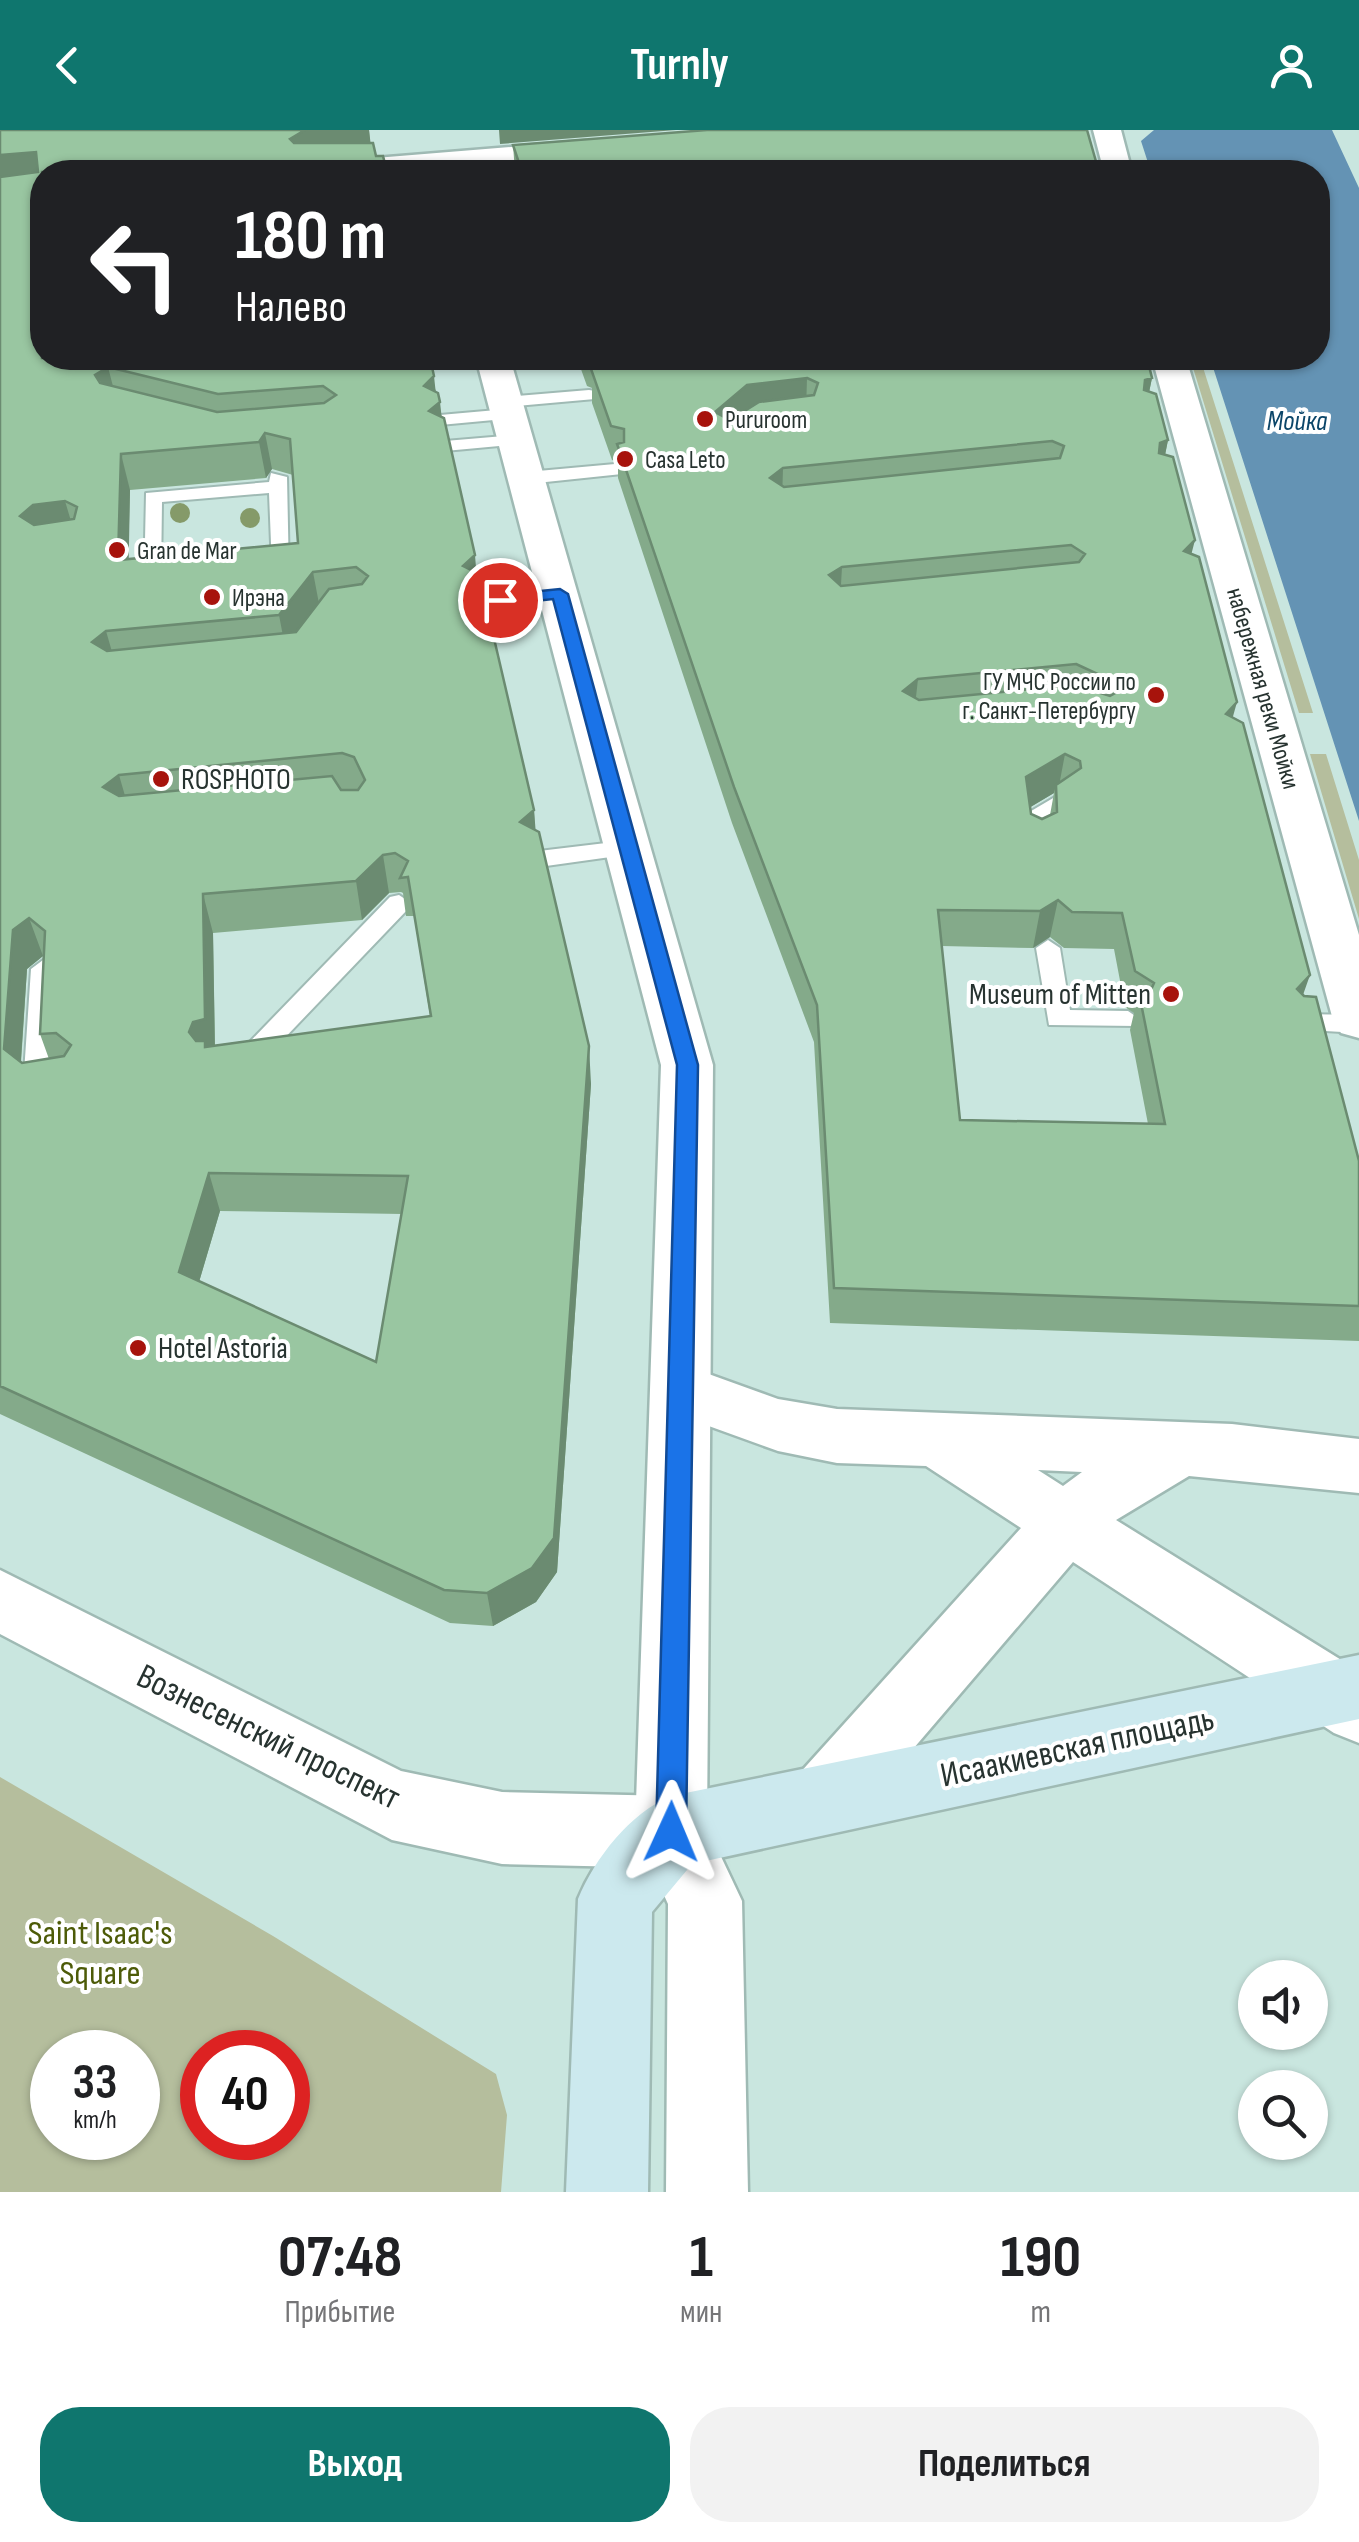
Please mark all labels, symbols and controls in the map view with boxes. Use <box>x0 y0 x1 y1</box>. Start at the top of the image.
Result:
icon: back <box>40 38 95 93</box>
text: Turnly <box>630 38 729 93</box>
icon: person <box>1264 38 1319 93</box>
text: 180 m <box>235 195 386 279</box>
icon: left <box>70 200 200 330</box>
text: Налево <box>235 280 347 335</box>
place label: Pururoom <box>725 405 807 436</box>
water label: Мойка <box>1267 405 1328 438</box>
marker: Pururoom <box>694 408 716 430</box>
place label: Casa Leto <box>645 445 726 476</box>
marker: Casa Leto <box>614 448 636 470</box>
place label: Gran de Mar <box>137 536 237 567</box>
marker: Gran de Mar <box>106 539 128 561</box>
pin <box>458 558 543 643</box>
icon: arrive <box>473 573 528 628</box>
place label: Ирэна <box>232 583 285 614</box>
street label: набережная реки Мойки <box>1219 584 1306 793</box>
marker: Ирэна <box>201 586 223 608</box>
place label: ГУ МЧС России по г. Санкт-Петербургу <box>962 667 1136 727</box>
marker: ГУ МЧС России по г. Санкт-Петербургу <box>1145 684 1167 706</box>
place label: ROSPHOTO <box>181 762 291 798</box>
marker: ROSPHOTO <box>150 768 172 790</box>
place label: Museum of Mitten <box>969 977 1151 1013</box>
marker: Museum of Mitten <box>1160 983 1182 1005</box>
place label: Hotel Astoria <box>158 1331 288 1367</box>
marker: Hotel Astoria <box>127 1337 149 1359</box>
street label: Вознесенский проспект <box>130 1655 407 1820</box>
street label: Исаакиевская площадь <box>936 1697 1218 1797</box>
position arrow <box>619 1780 723 1884</box>
park label: Saint Isaac's Square <box>28 1912 172 1995</box>
map controls <box>1238 1960 1328 2160</box>
button: sound <box>1238 1960 1328 2050</box>
speed limit sign: 40 <box>180 2030 310 2160</box>
text: 33 <box>73 2053 117 2113</box>
button: search <box>1238 2070 1328 2160</box>
text: km/h <box>73 2105 117 2136</box>
text: 07:48 <box>278 2222 402 2294</box>
text: 1 <box>690 2222 713 2294</box>
text: 190 <box>1000 2222 1081 2294</box>
text: Прибытие <box>285 2293 395 2332</box>
text: мин <box>680 2293 722 2332</box>
text: m <box>1030 2293 1051 2332</box>
button: Выход <box>40 2407 670 2522</box>
button: Поделиться <box>690 2407 1319 2522</box>

